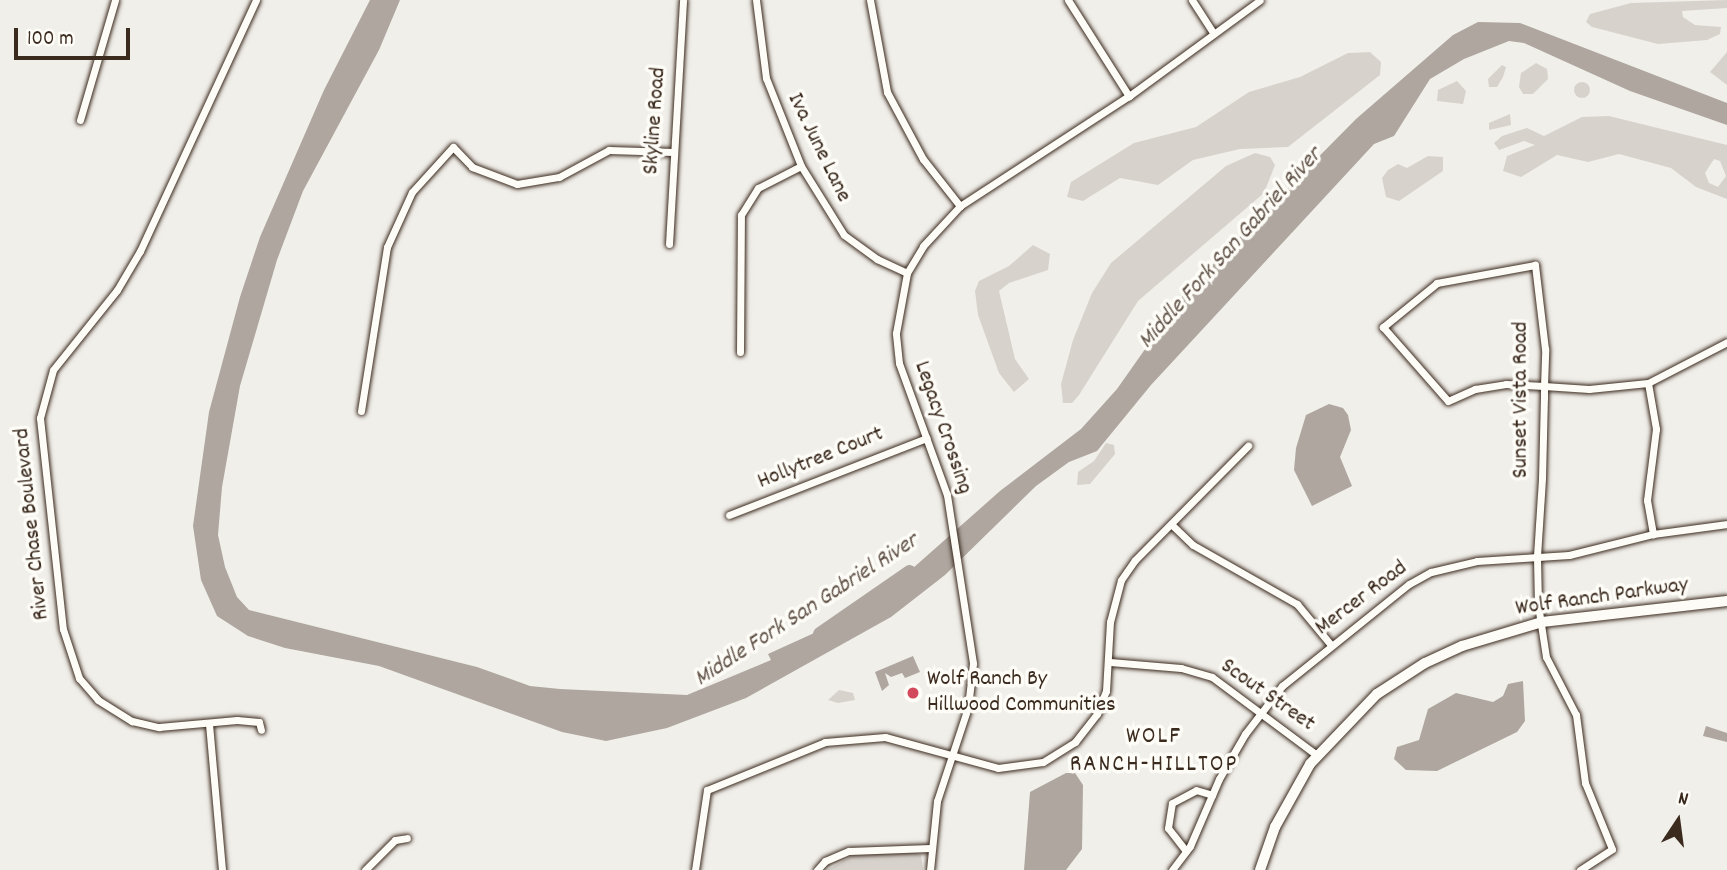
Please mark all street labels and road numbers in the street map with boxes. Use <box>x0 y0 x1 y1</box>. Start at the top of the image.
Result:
street label: Skyline Road <box>638 66 674 176</box>
street label: Iva June Lane <box>780 89 856 207</box>
street label: Sunset Vista Road <box>1508 322 1536 478</box>
street label: Legacy Crossing <box>906 358 978 498</box>
street label: Hollytree Court <box>754 421 888 497</box>
street label: River Chase Boulevard <box>9 427 57 621</box>
street label: Mercer Road <box>1310 555 1414 643</box>
street label: Wolf Ranch Parkway <box>1514 572 1690 624</box>
street label: Scout Street <box>1214 653 1320 739</box>

